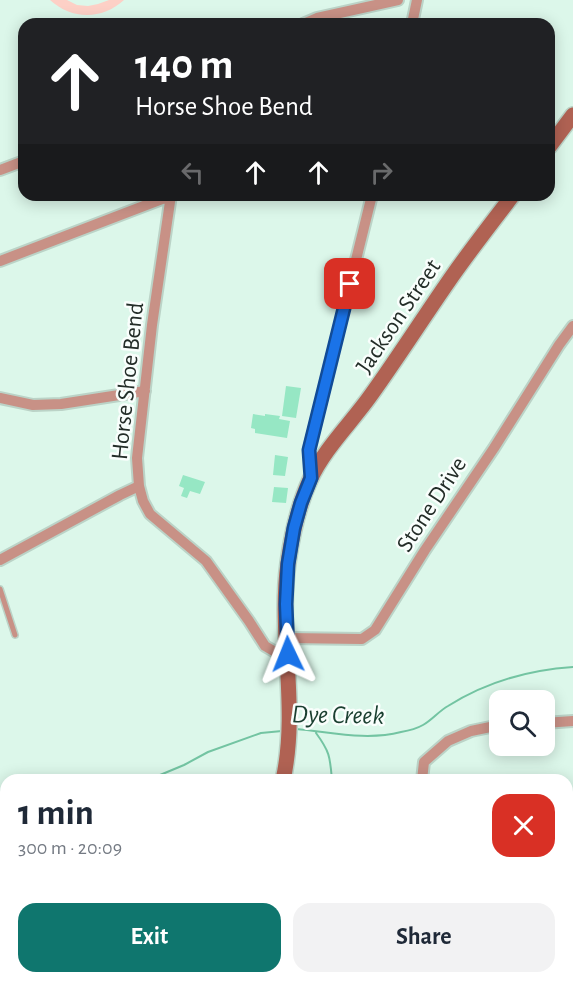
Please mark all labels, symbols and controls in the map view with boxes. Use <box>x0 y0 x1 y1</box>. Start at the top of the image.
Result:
icon: ahead <box>36 42 114 120</box>
text: 140 m <box>135 44 233 86</box>
text: Horse Shoe Bend <box>135 93 313 120</box>
icon: left <box>176 156 209 189</box>
icon: ahead <box>239 156 272 189</box>
icon: ahead <box>302 156 335 189</box>
icon: right <box>365 156 398 189</box>
street label: Jackson Street <box>352 255 446 378</box>
pin <box>324 258 375 309</box>
icon: arrive <box>333 267 366 300</box>
street label: Horse Shoe Bend <box>108 301 148 461</box>
street label: Stone Drive <box>392 453 471 556</box>
position arrow <box>256 622 320 686</box>
map controls <box>489 690 555 756</box>
button: search <box>489 690 555 756</box>
water label: Dye Creek <box>291 701 385 729</box>
button: close <box>492 794 555 857</box>
text: 1 min <box>18 795 94 831</box>
text: 300 m · 20:09 <box>18 838 122 858</box>
button: Exit <box>18 903 281 972</box>
button: Share <box>293 903 555 972</box>

